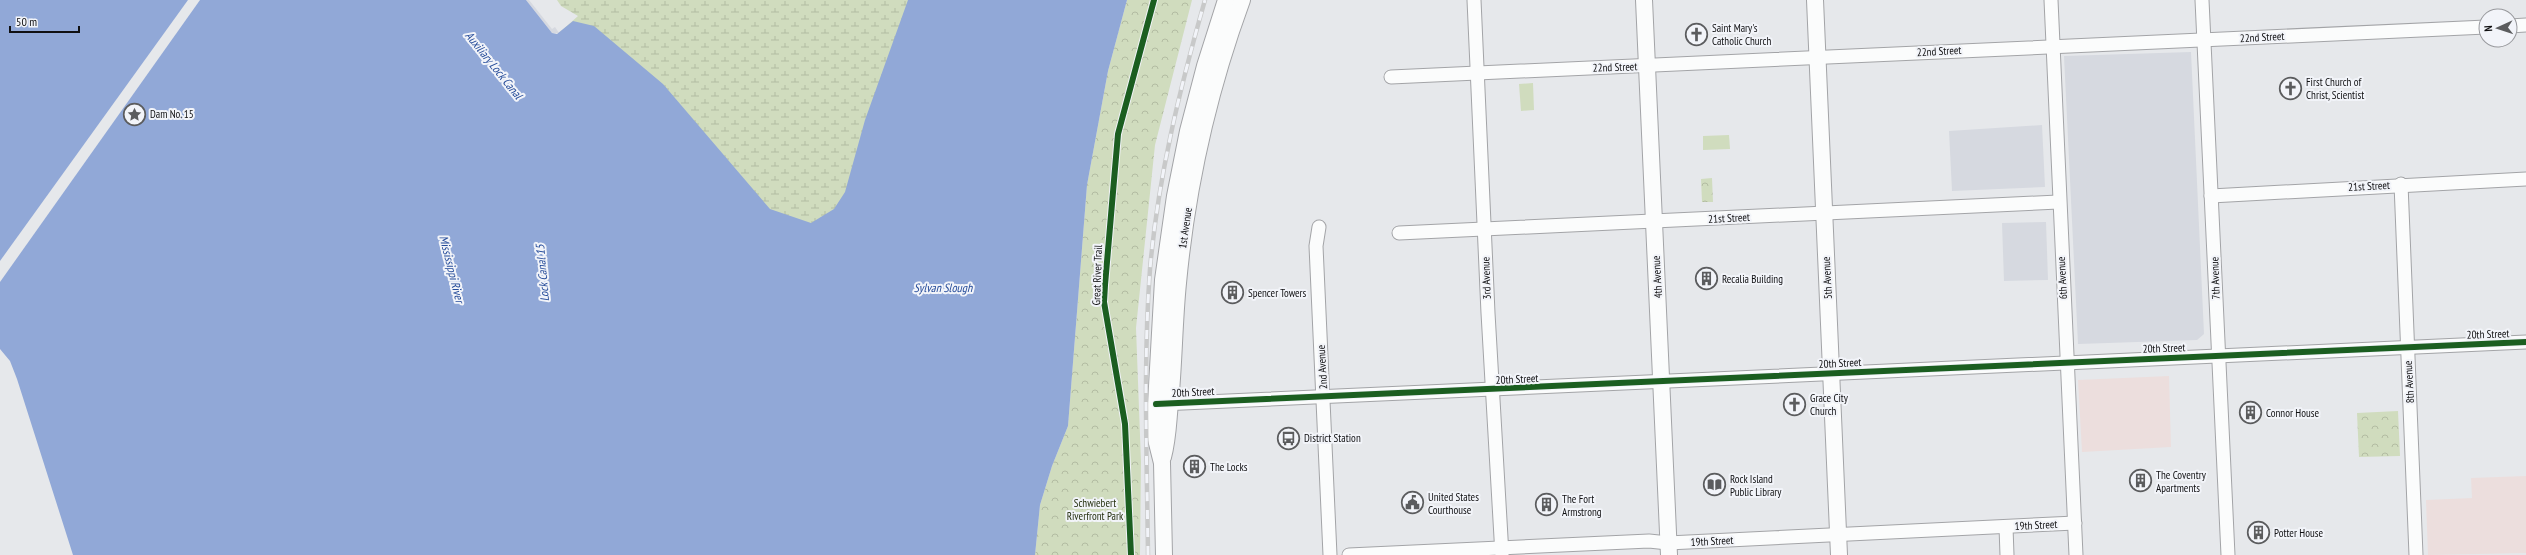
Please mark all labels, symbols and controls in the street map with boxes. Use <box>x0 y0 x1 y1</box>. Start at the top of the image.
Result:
scale bar <box>10 8 79 34</box>
north arrow <box>2478 8 2518 48</box>
text: 50 m <box>16 14 37 29</box>
church icon: Saint Mary's Catholic Church <box>1683 21 1709 47</box>
place label: Saint Mary's Catholic Church <box>1712 21 1771 48</box>
text: N <box>2481 25 2495 32</box>
water label: Auxiliary Lock Canal <box>462 28 527 103</box>
street label: 22nd Street <box>2239 29 2285 45</box>
street label: 22nd Street <box>1916 43 1962 59</box>
street label: 22nd Street <box>1592 59 1638 75</box>
church icon: First Church of Christ, Scientist <box>2277 75 2303 101</box>
place label: First Church of Christ, Scientist <box>2306 75 2364 102</box>
place icon: Dam No. 15 <box>122 101 148 127</box>
place label: Dam No. 15 <box>150 107 194 121</box>
street label: 21st Street <box>2348 178 2390 194</box>
street label: 1st Avenue <box>1175 206 1195 250</box>
street label: 21st Street <box>1708 210 1750 226</box>
water label: Mississippi River <box>436 234 468 306</box>
water label: Lock Canal 15 <box>532 242 552 302</box>
street label: Great River Trail <box>1089 244 1105 306</box>
street label: 4th Avenue <box>1649 255 1665 299</box>
street label: 3rd Avenue <box>1478 256 1494 300</box>
street label: 5th Avenue <box>1819 256 1835 300</box>
street label: 6th Avenue <box>2054 256 2070 300</box>
street label: 7th Avenue <box>2207 256 2223 300</box>
building icon: Recalia Building <box>1693 266 1719 292</box>
place label: Recalia Building <box>1722 272 1783 286</box>
water label: Sylvan Slough <box>914 280 973 295</box>
building icon: Spencer Towers <box>1220 280 1246 306</box>
place label: Spencer Towers <box>1248 286 1307 300</box>
street label: 20th Street <box>2466 326 2510 342</box>
street label: 20th Street <box>2142 340 2186 356</box>
street label: 2nd Avenue <box>1314 344 1330 390</box>
street label: 20th Street <box>1818 355 1862 371</box>
street label: 8th Avenue <box>2401 360 2417 404</box>
street label: 20th Street <box>1495 371 1539 387</box>
street label: 20th Street <box>1171 384 1215 400</box>
church icon: Grace City Church <box>1781 391 1807 417</box>
place label: Grace City Church <box>1810 391 1849 418</box>
building icon: Connor House <box>2238 400 2264 426</box>
place label: Connor House <box>2266 406 2319 420</box>
bus stop icon: District Station <box>1276 425 1302 451</box>
place label: District Station <box>1304 431 1361 445</box>
building icon: The Locks <box>1181 454 1207 480</box>
place label: The Locks <box>1210 460 1248 474</box>
building icon: The Coventry Apartments <box>2127 468 2153 494</box>
place label: The Coventry Apartments <box>2156 468 2207 495</box>
library icon: Rock Island Public Library <box>1701 472 1727 498</box>
place label: Rock Island Public Library <box>1730 472 1782 499</box>
public building icon: United States Courthouse <box>1400 490 1426 516</box>
place label: United States Courthouse <box>1428 490 1479 517</box>
building icon: The Fort Armstrong <box>1534 492 1560 518</box>
place label: The Fort Armstrong <box>1562 492 1602 519</box>
park label: Schwiebert Riverfront Park <box>1067 496 1124 523</box>
street label: 19th Street <box>2014 517 2058 533</box>
building icon: Potter House <box>2246 520 2272 546</box>
place label: Potter House <box>2274 526 2323 540</box>
street label: 19th Street <box>1690 533 1734 549</box>

